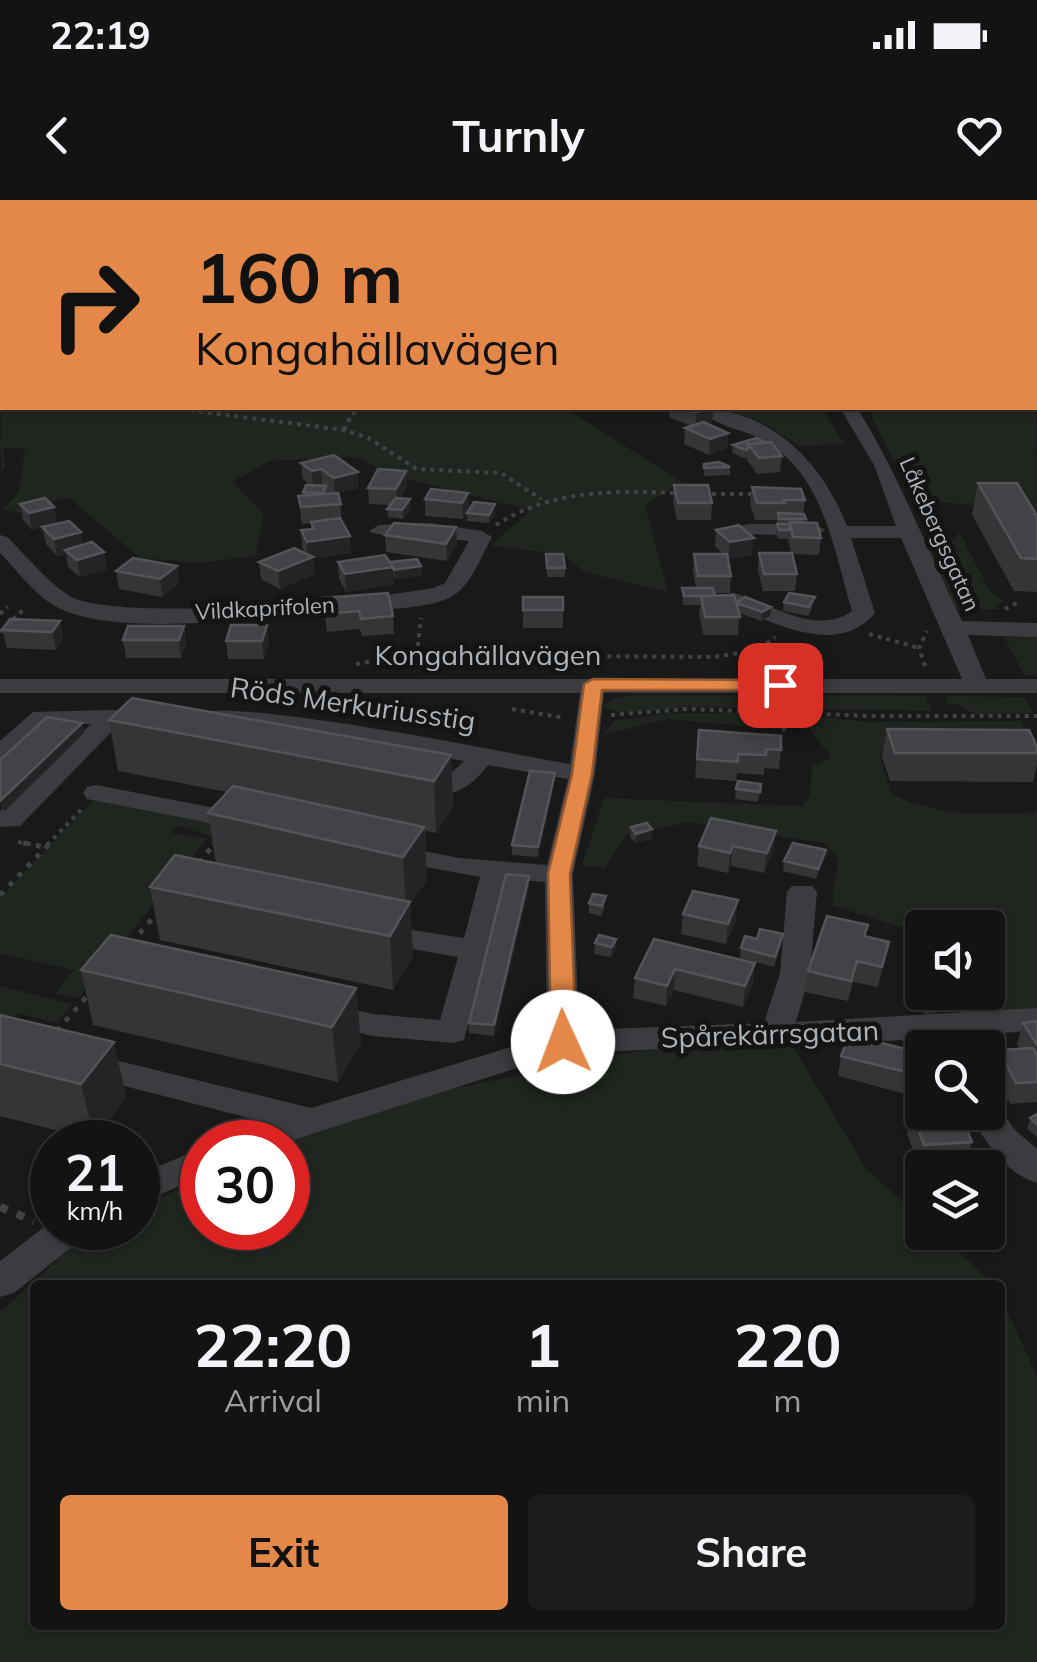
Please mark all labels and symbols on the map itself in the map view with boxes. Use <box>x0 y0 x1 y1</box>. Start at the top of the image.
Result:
street label: Låkebergsgatan <box>894 453 986 615</box>
street label: Vildkaprifolen <box>195 590 335 626</box>
street label: Kongahällavägen <box>375 637 601 672</box>
pin <box>738 643 823 728</box>
street label: Röds Merkuriusstig <box>228 669 478 738</box>
position arrow <box>511 990 615 1094</box>
street label: Spårekärrsgatan <box>660 1012 880 1055</box>
speed limit sign: 30 <box>180 1120 310 1250</box>

